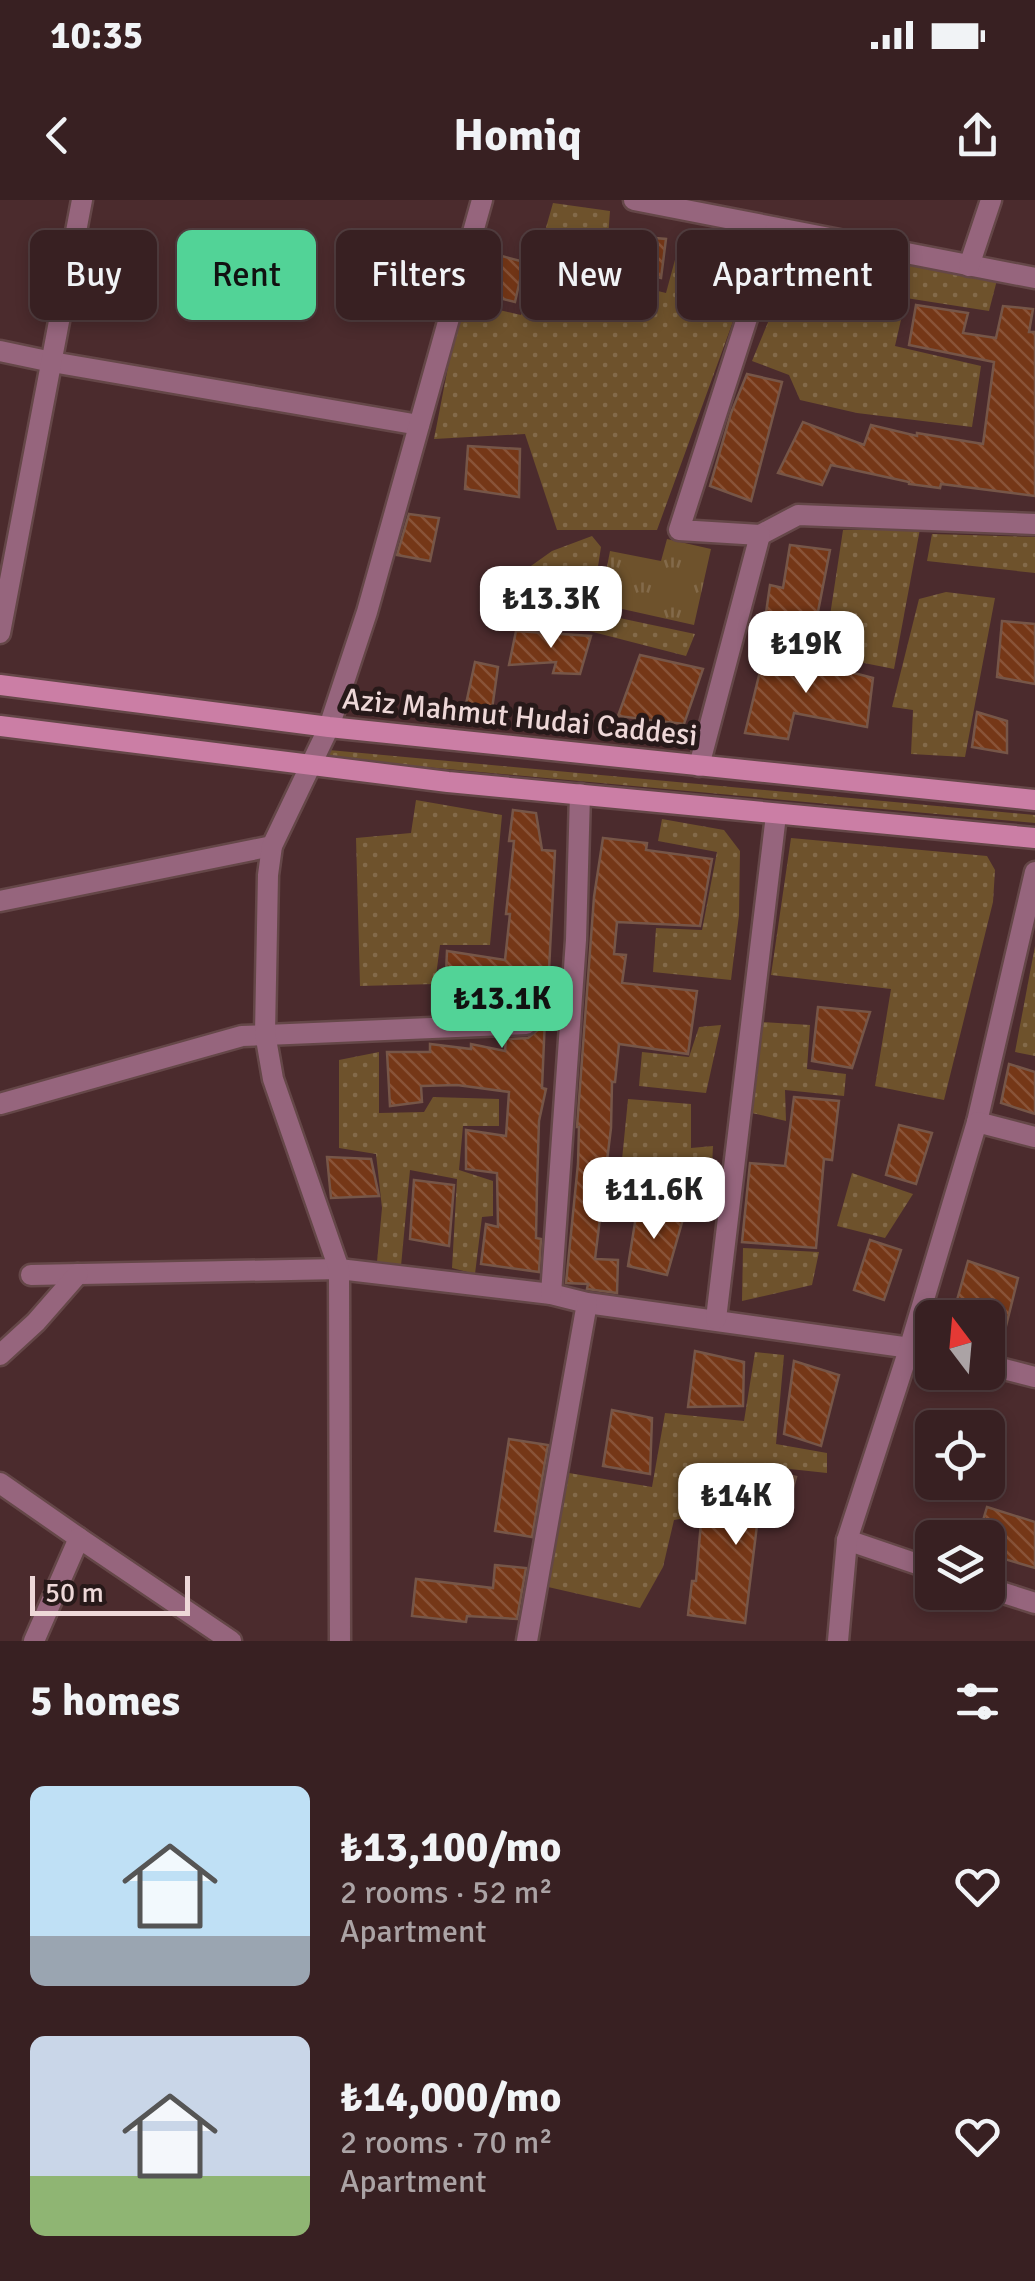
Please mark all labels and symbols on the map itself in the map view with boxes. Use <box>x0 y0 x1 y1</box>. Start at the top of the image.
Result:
pin: ₺13.3K <box>470 566 632 651</box>
pin: ₺19K <box>747 611 865 696</box>
street label: Aziz Mahmut Hudai Caddesi <box>341 680 699 755</box>
pin: ₺13.1K <box>421 966 583 1051</box>
pin: ₺11.6K <box>573 1157 735 1242</box>
north arrow <box>915 1300 1005 1390</box>
pin: ₺14K <box>677 1463 795 1548</box>
scale bar <box>30 1571 190 1616</box>

